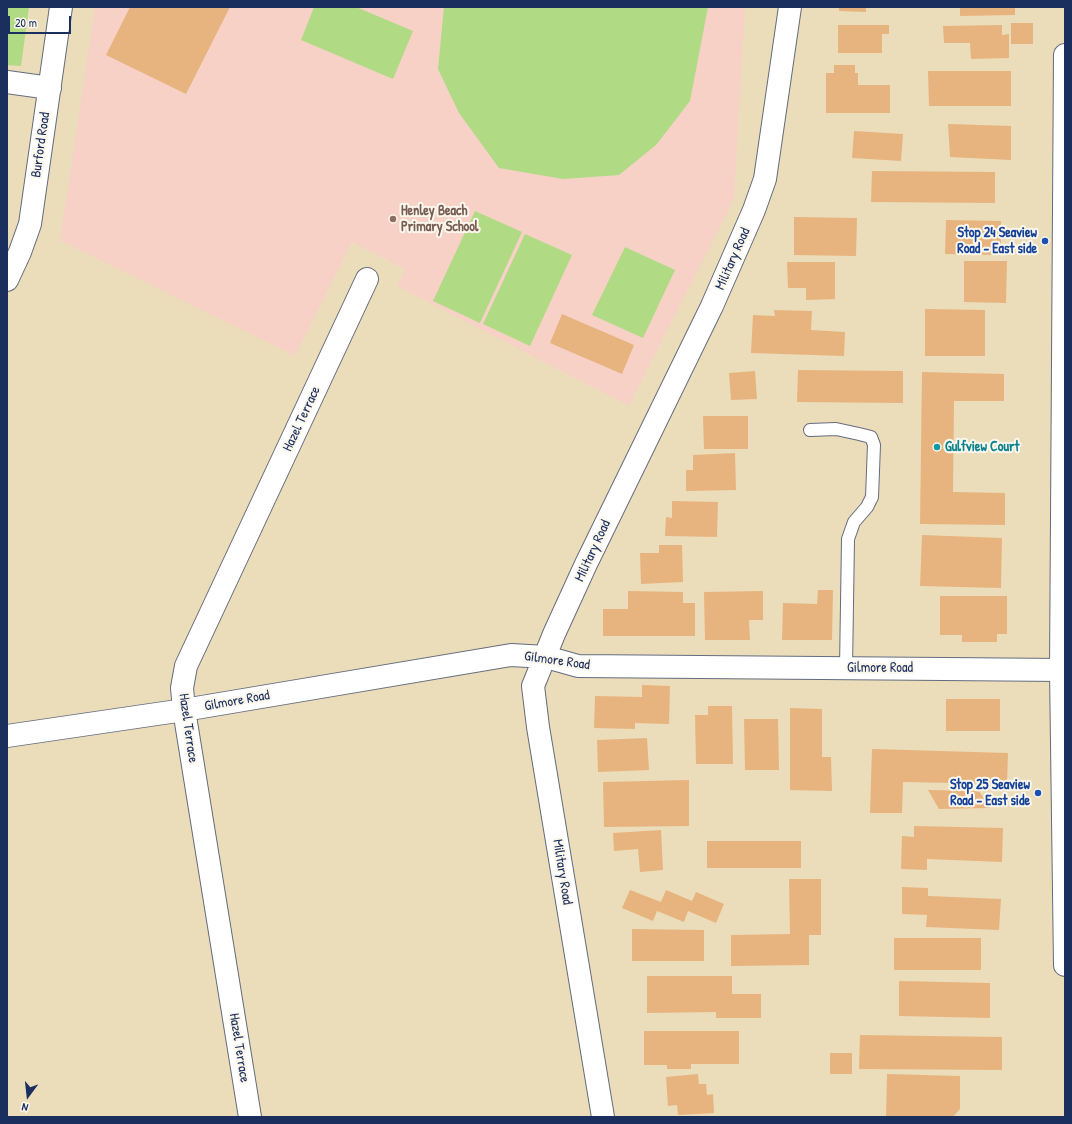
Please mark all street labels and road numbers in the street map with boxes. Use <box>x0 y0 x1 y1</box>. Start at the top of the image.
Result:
street label: Burford Road <box>28 111 54 179</box>
street label: Military Road <box>712 225 754 293</box>
street label: Hazel Terrace <box>280 384 324 454</box>
street label: Military Road <box>571 517 615 585</box>
street label: Gilmore Road <box>523 648 591 674</box>
street label: Gilmore Road <box>847 660 913 676</box>
street label: Gilmore Road <box>203 687 271 715</box>
street label: Hazel Terrace <box>175 692 201 764</box>
street label: Military Road <box>549 838 575 906</box>
street label: Hazel Terrace <box>225 1012 253 1084</box>

